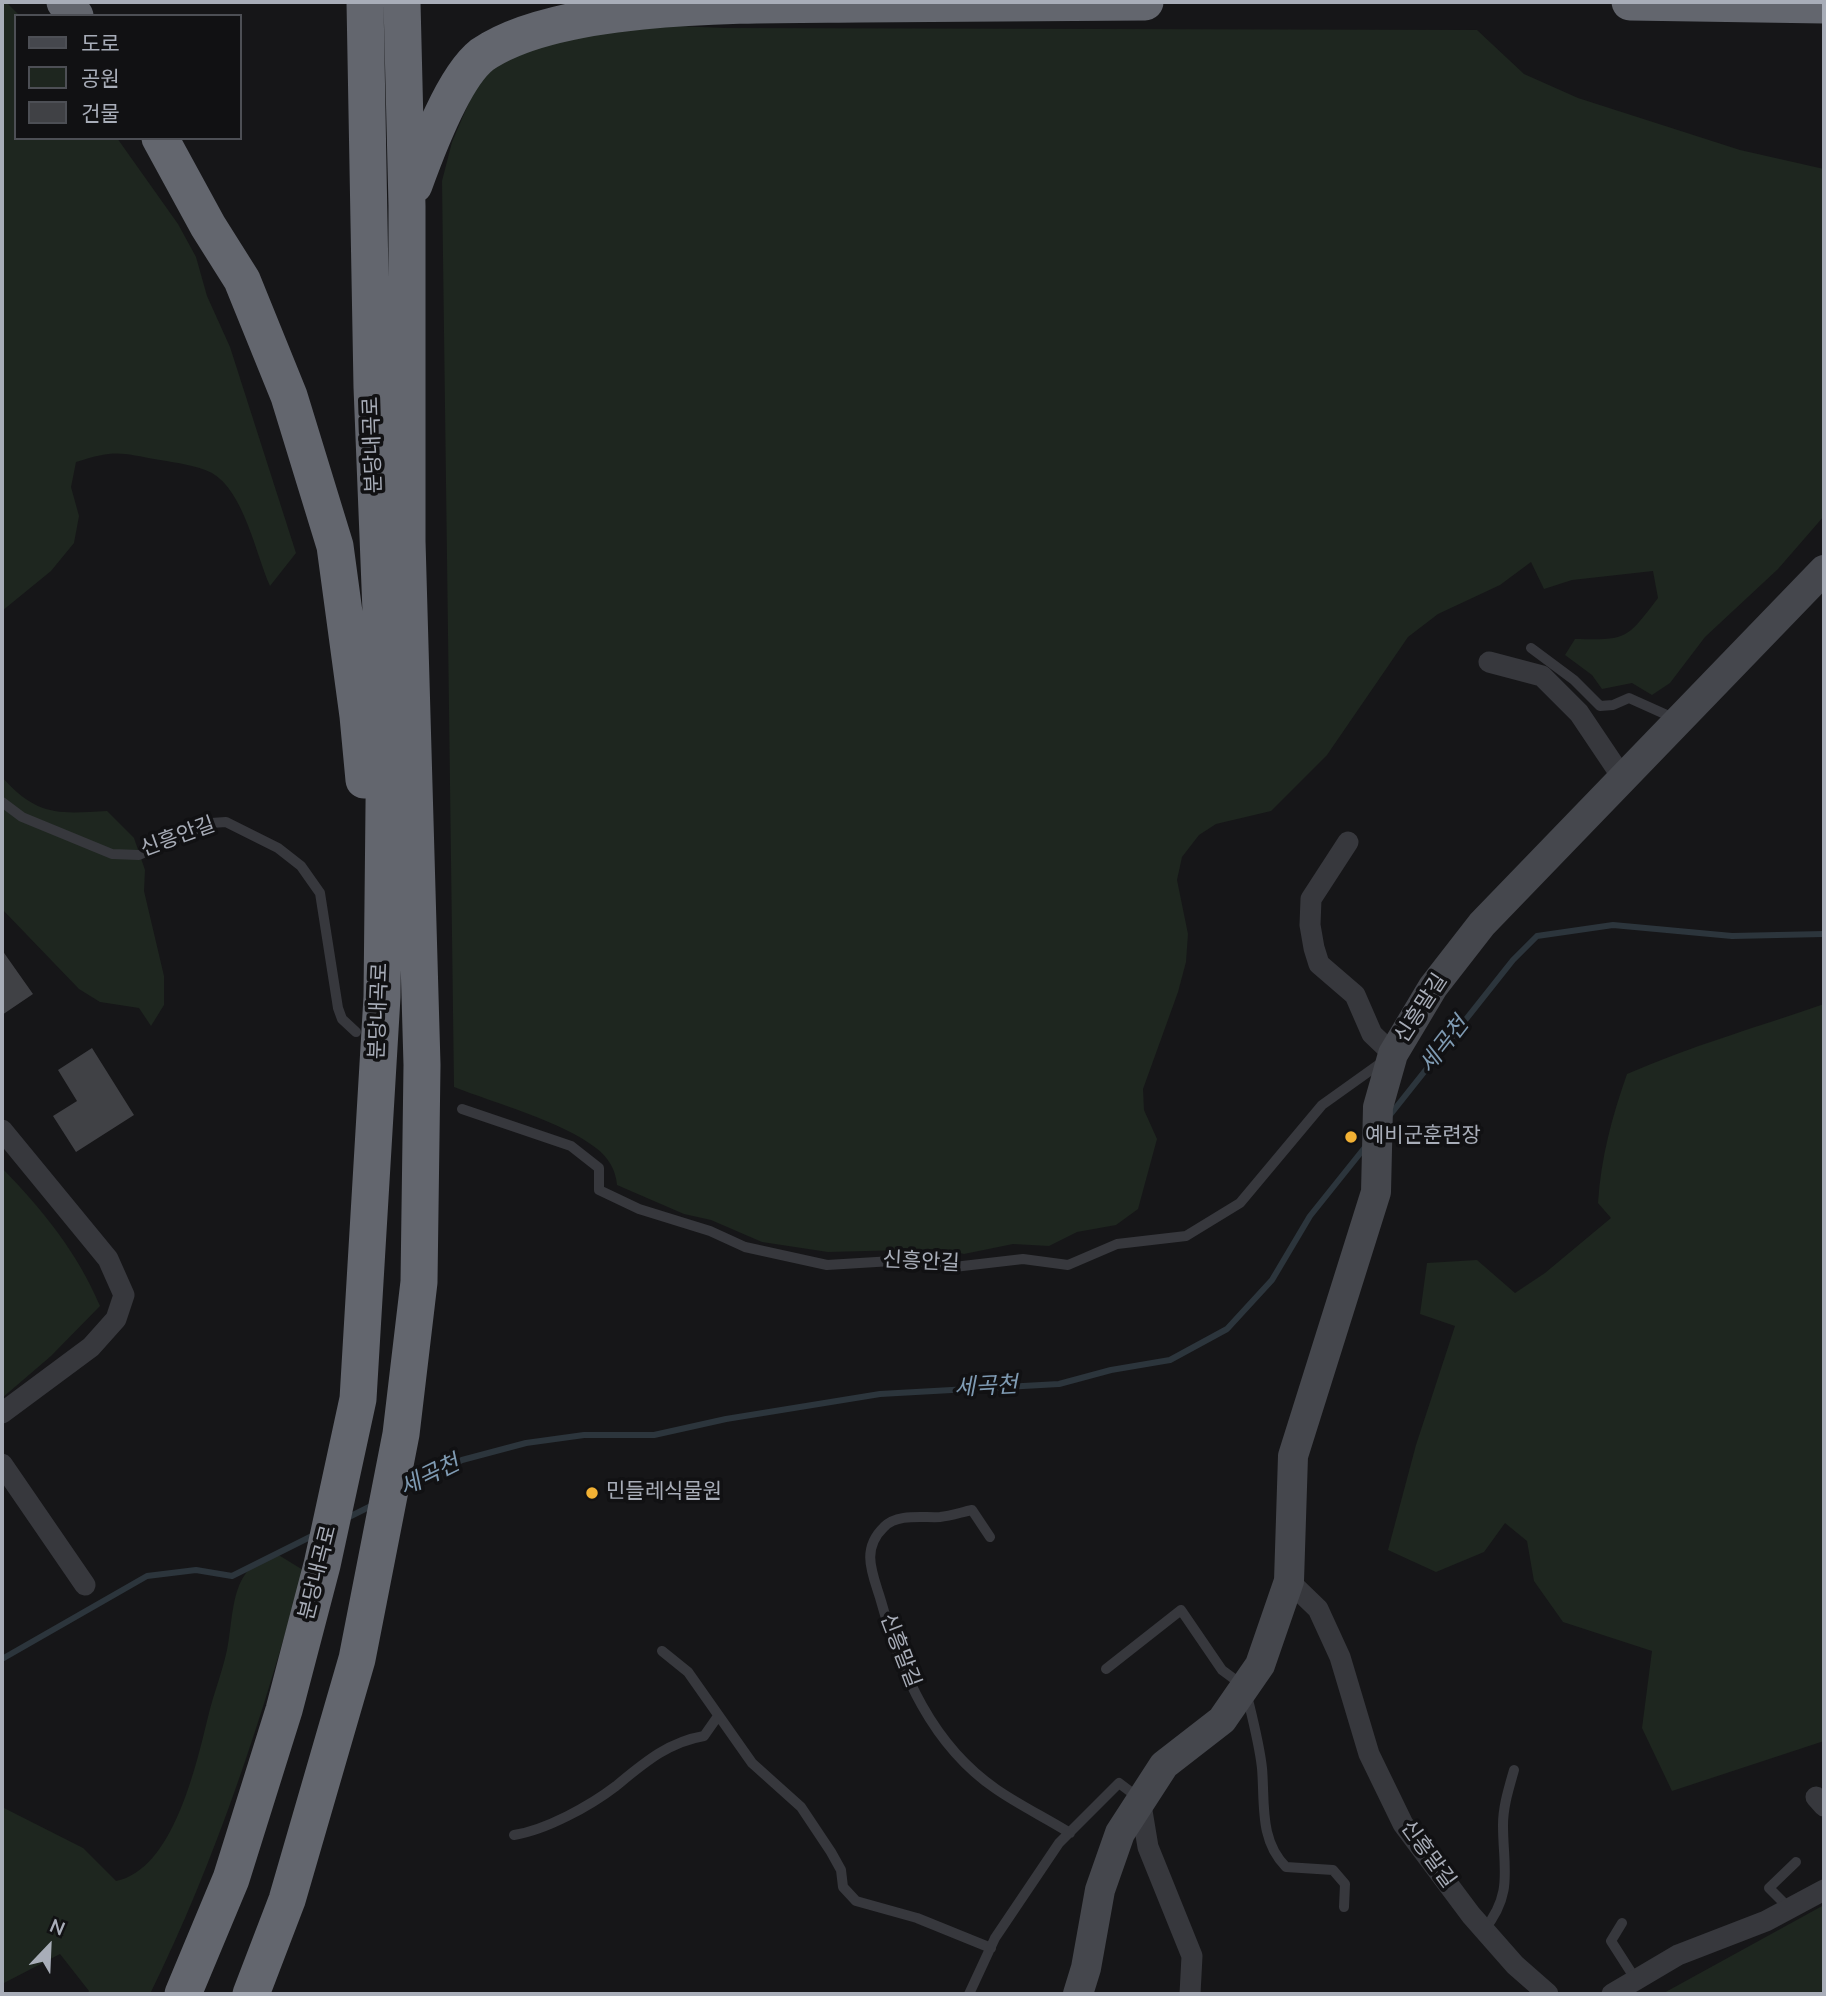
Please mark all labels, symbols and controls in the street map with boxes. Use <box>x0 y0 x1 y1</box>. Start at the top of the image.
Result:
legend <box>14 14 242 140</box>
text: 도로 <box>81 30 120 58</box>
text: 공원 <box>81 65 120 93</box>
text: 건물 <box>81 100 120 128</box>
street label: 분당내곡로 <box>360 396 388 494</box>
street label: 신흥안길 <box>137 813 219 863</box>
street label: 분당내곡로 <box>366 962 394 1060</box>
street label: 신흥말길 <box>1390 970 1454 1048</box>
water label: 세곡천 <box>1415 1012 1475 1080</box>
place label: 예비군훈련장 <box>1365 1124 1481 1150</box>
marker: 예비군훈련장 <box>1343 1129 1359 1145</box>
street label: 신흥안길 <box>882 1248 960 1278</box>
water label: 세곡천 <box>954 1373 1018 1403</box>
water label: 세곡천 <box>395 1451 465 1503</box>
place label: 민들레식물원 <box>606 1480 722 1506</box>
marker: 민들레식물원 <box>584 1485 600 1501</box>
street label: 분당내곡로 <box>295 1523 343 1623</box>
street label: 신흥말길 <box>873 1610 925 1692</box>
street label: 신흥말길 <box>1394 1816 1460 1894</box>
north arrow <box>14 1912 84 1982</box>
text: N <box>46 1913 69 1942</box>

